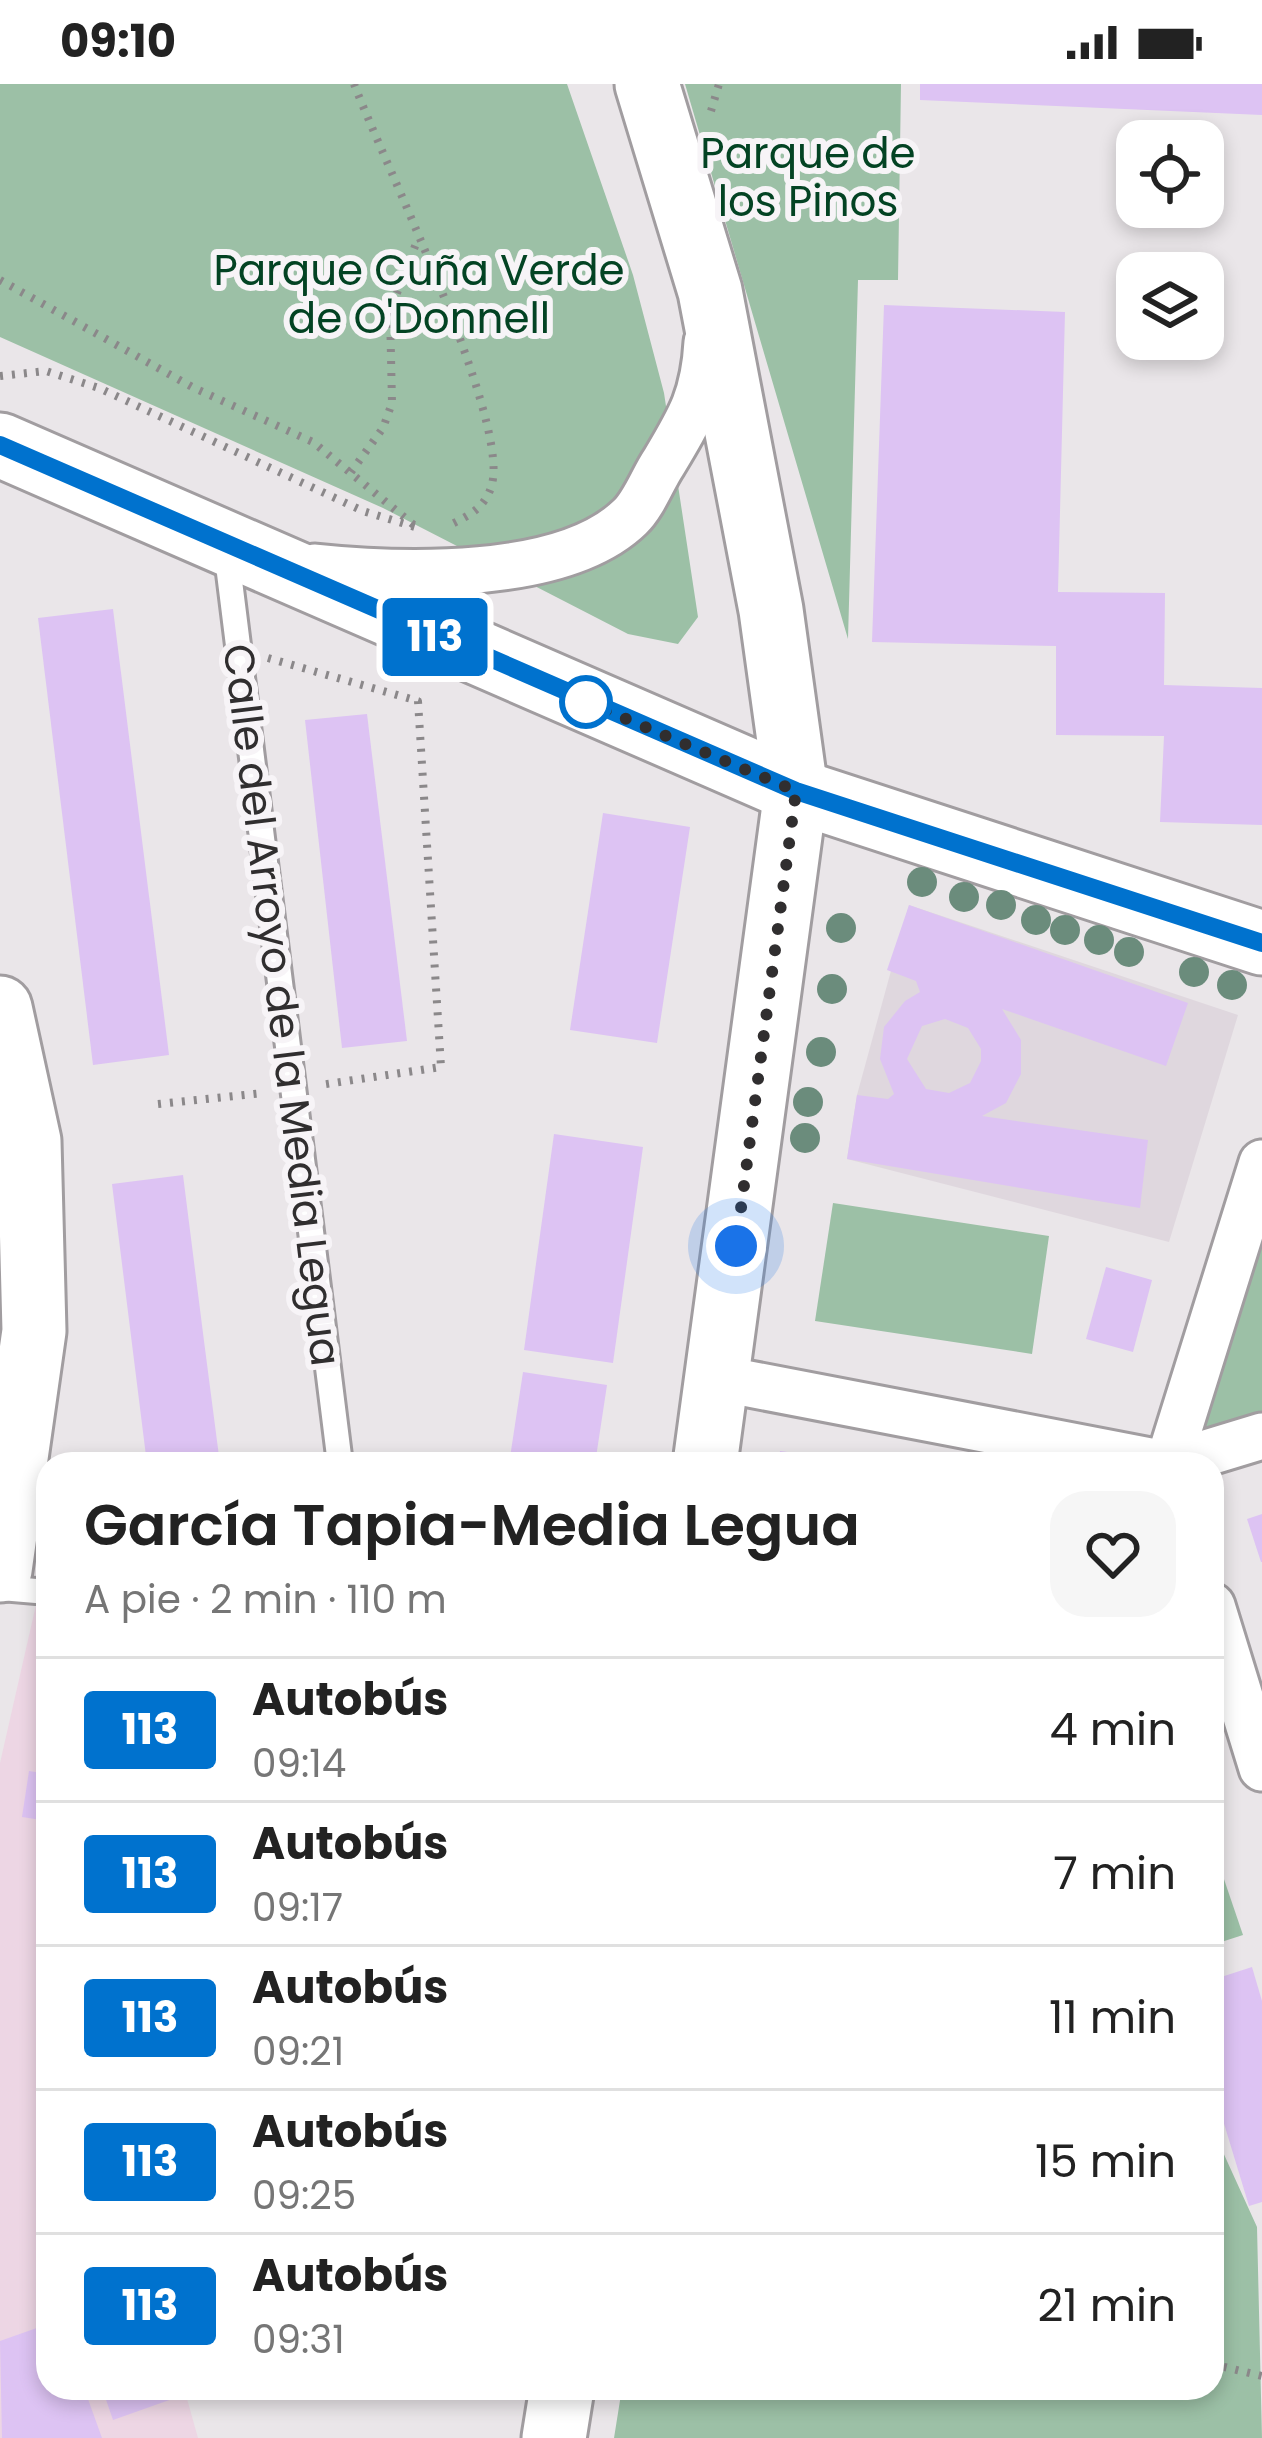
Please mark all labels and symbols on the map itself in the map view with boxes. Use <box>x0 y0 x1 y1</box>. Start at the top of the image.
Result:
park label: Parque de los Pinos <box>700 124 916 231</box>
park label: Parque Cuña Verde de O'Donnell <box>213 241 625 348</box>
line badge: 113 <box>366 598 504 676</box>
street label: Calle del Arroyo de la Media Legua <box>208 641 356 1369</box>
unlabelled marker <box>561 677 611 727</box>
your location <box>706 1216 766 1276</box>

